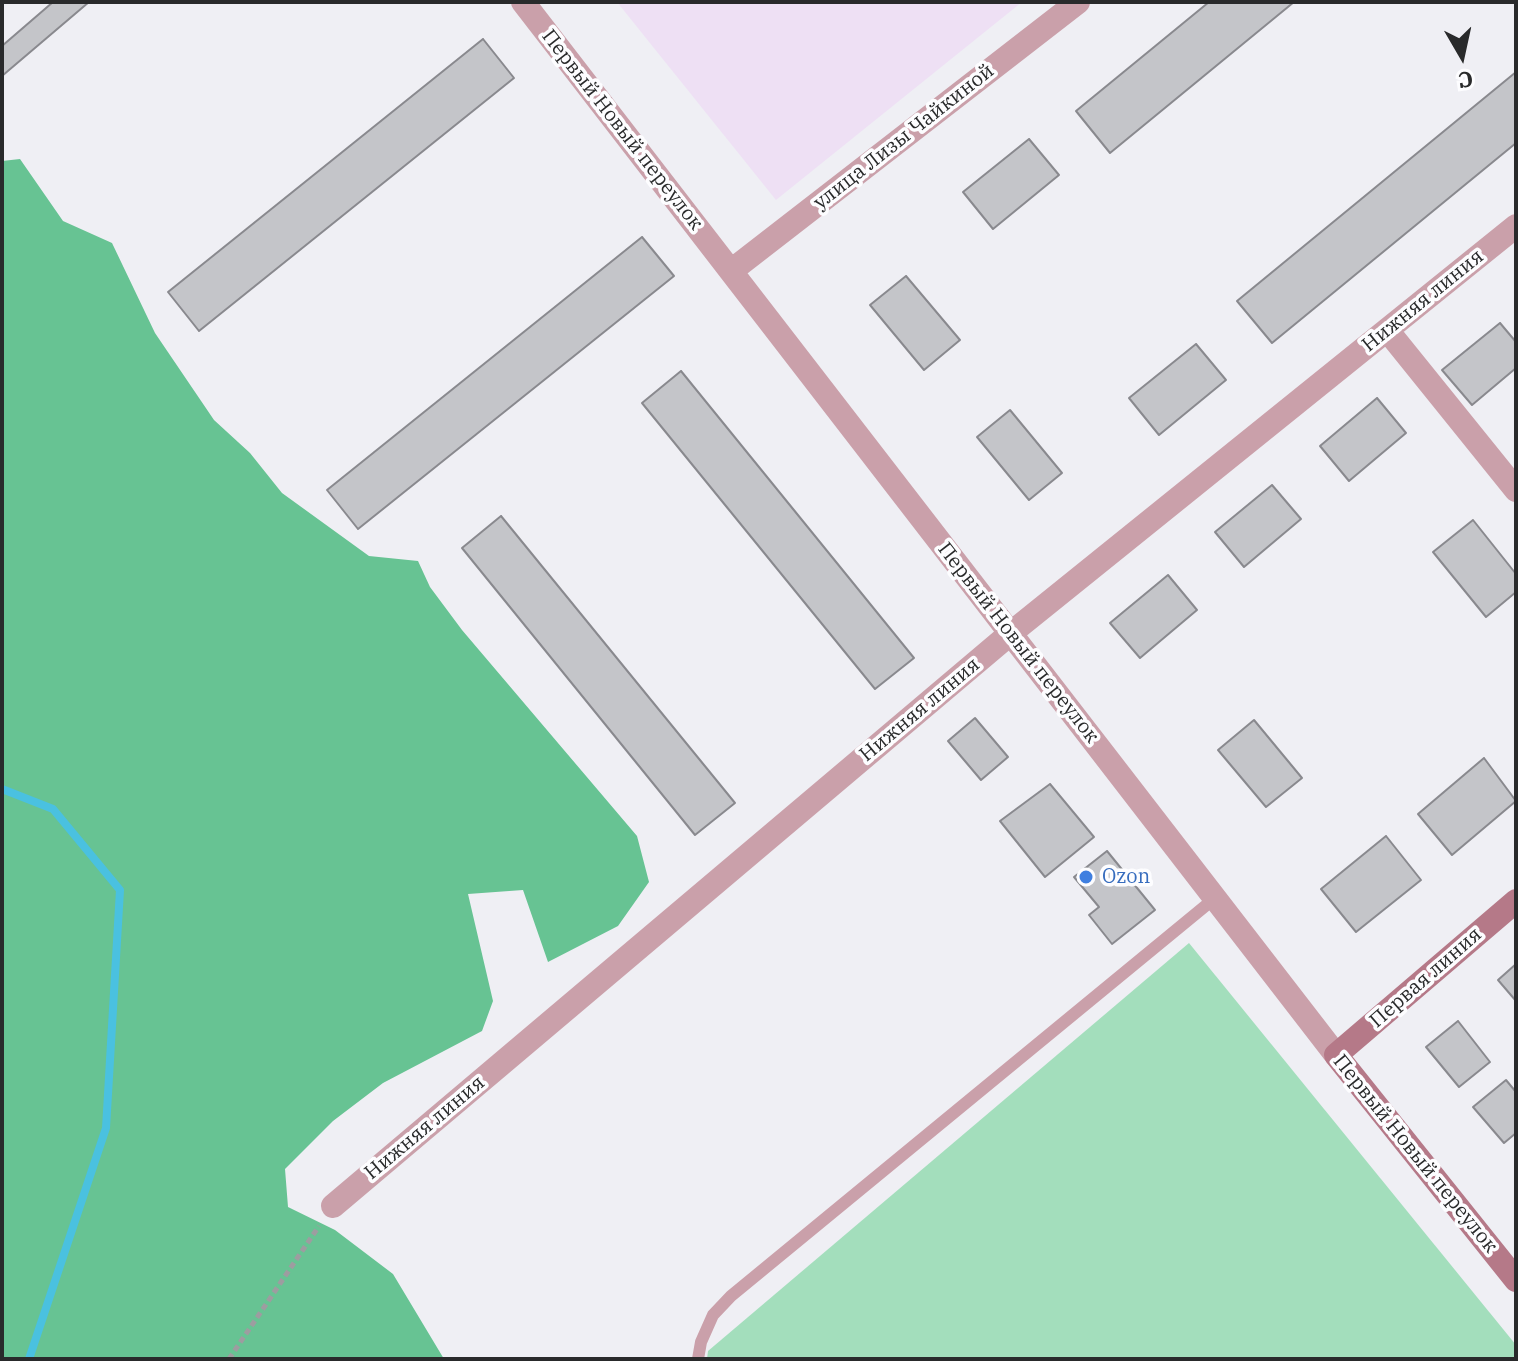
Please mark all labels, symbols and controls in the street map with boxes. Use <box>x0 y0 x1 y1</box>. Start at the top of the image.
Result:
north arrow <box>1422 16 1502 96</box>
street label: Первый Новый переулок <box>536 25 708 235</box>
street label: улица Лизы Чайкиной <box>809 59 999 215</box>
text: С <box>1456 65 1475 96</box>
street label: Нижняя линия <box>1357 245 1489 357</box>
street label: Первый Новый переулок <box>932 538 1104 748</box>
street label: Нижняя линия <box>855 653 985 767</box>
place label: Ozon <box>1102 865 1150 889</box>
marker: Ozon <box>1077 868 1095 886</box>
street label: Первая линия <box>1365 923 1487 1033</box>
street label: Первый Новый переулок <box>1328 1050 1502 1258</box>
street label: Нижняя линия <box>360 1071 490 1185</box>

